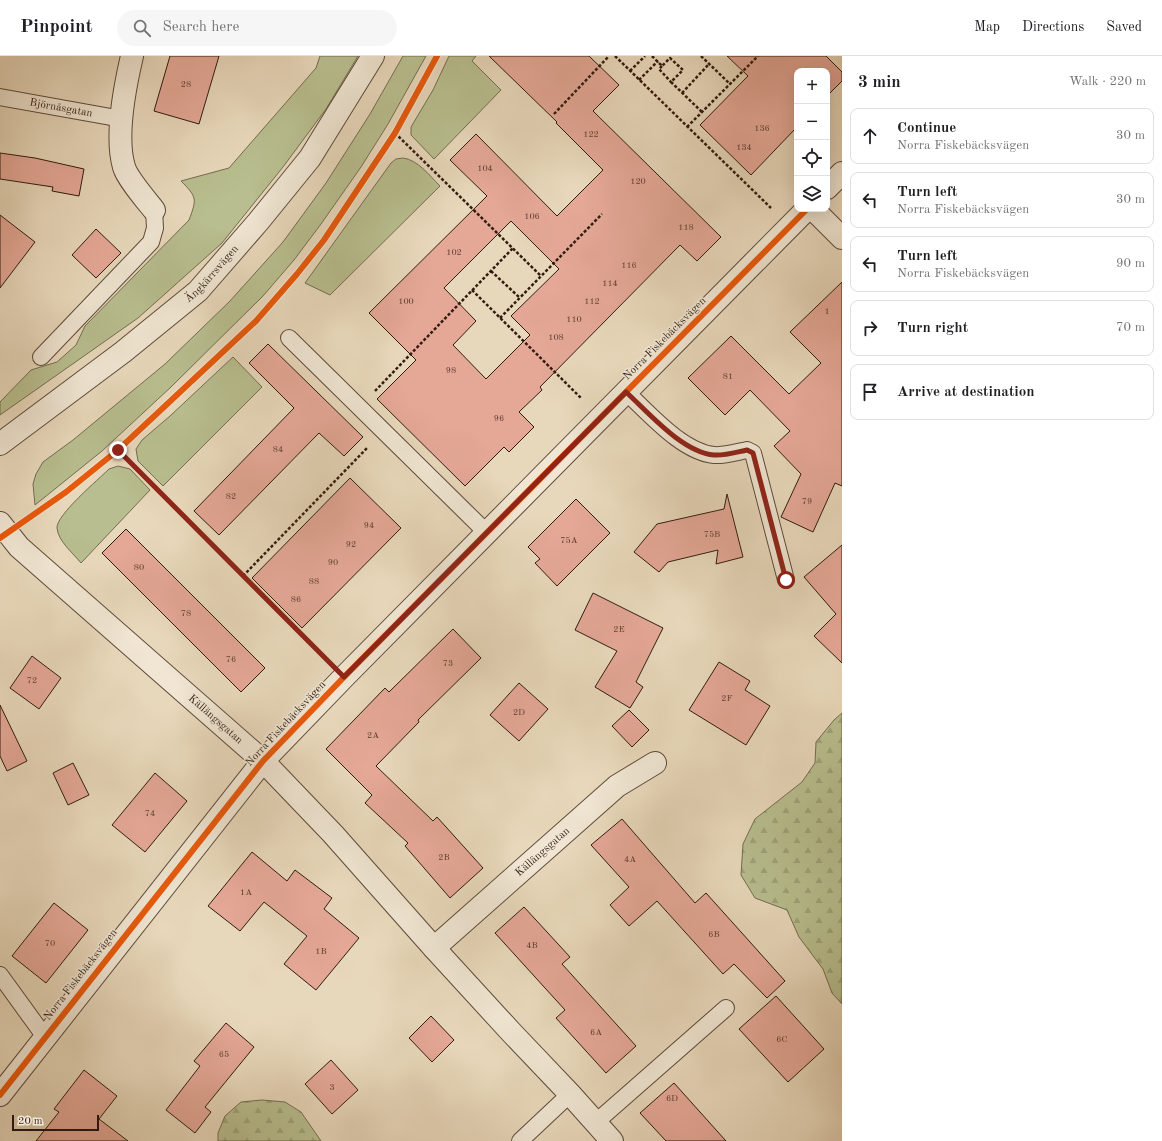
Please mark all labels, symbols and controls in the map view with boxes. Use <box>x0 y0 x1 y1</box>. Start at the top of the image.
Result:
search box <box>117 10 397 46</box>
icon: search <box>131 17 153 39</box>
text: Pinpoint <box>20 18 93 37</box>
text: Search here <box>163 20 239 35</box>
text: Map <box>974 20 1000 34</box>
text: Directions <box>1022 20 1084 34</box>
text: Saved <box>1106 20 1142 34</box>
map controls <box>794 68 830 212</box>
button: + <box>794 68 830 104</box>
text: 3 min <box>858 74 901 91</box>
text: Walk · 220 m <box>1069 75 1146 88</box>
house number: 28 <box>181 80 191 89</box>
street label: Björnåsgatan <box>29 97 93 119</box>
button: − <box>794 104 830 140</box>
text: Continue <box>897 121 956 136</box>
house number: 136 <box>754 124 770 133</box>
icon: ahead <box>859 125 881 147</box>
text: 30 m <box>1116 129 1145 142</box>
house number: 122 <box>583 130 599 139</box>
text: Norra Fiskebäcksvägen <box>897 139 1029 152</box>
button: locate <box>794 140 830 176</box>
house number: 134 <box>736 143 752 152</box>
house number: 104 <box>477 164 493 173</box>
button: layers <box>794 176 830 212</box>
house number: 120 <box>630 177 646 186</box>
text: Turn left <box>897 185 957 200</box>
icon: left <box>859 189 881 211</box>
text: 30 m <box>1116 193 1145 206</box>
text: Norra Fiskebäcksvägen <box>897 203 1029 216</box>
house number: 106 <box>524 212 540 221</box>
house number: 118 <box>678 223 694 232</box>
street label: Ängkärrsvägen <box>182 243 241 305</box>
house number: 102 <box>446 248 462 257</box>
text: Turn left <box>897 249 957 264</box>
icon: left <box>859 253 881 275</box>
text: 90 m <box>1116 257 1145 270</box>
house number: 116 <box>621 261 637 270</box>
text: Norra Fiskebäcksvägen <box>897 267 1029 280</box>
house number: 114 <box>602 279 618 288</box>
street label: Norra Fiskebäcksvägen <box>622 295 709 382</box>
house number: 100 <box>398 297 414 306</box>
house number: 112 <box>584 297 600 306</box>
house number: 1 <box>824 307 830 316</box>
house number: 110 <box>566 315 582 324</box>
icon: right <box>859 317 881 339</box>
text: Turn right <box>897 321 968 336</box>
text: 70 m <box>1116 321 1145 334</box>
house number: 108 <box>548 333 564 342</box>
house number: 98 <box>446 366 456 375</box>
house number: 81 <box>723 372 733 381</box>
icon: arrive <box>859 381 881 403</box>
text: Arrive at destination <box>897 385 1035 400</box>
house number: 96 <box>494 414 504 423</box>
route end <box>109 441 127 459</box>
house number: 84 <box>273 445 283 454</box>
house number: 82 <box>226 492 236 501</box>
house number: 79 <box>802 497 812 506</box>
house number: 94 <box>364 521 374 530</box>
house number: 75B <box>704 530 720 539</box>
house number: 75A <box>560 536 578 545</box>
house number: 92 <box>346 540 356 549</box>
house number: 90 <box>328 558 338 567</box>
house number: 80 <box>134 563 144 572</box>
route start <box>777 571 795 589</box>
house number: 88 <box>309 577 319 586</box>
house number: 86 <box>291 595 301 604</box>
house number: 78 <box>181 609 191 618</box>
house number: 2E <box>613 625 625 634</box>
house number: 76 <box>226 655 236 664</box>
house number: 73 <box>443 659 453 668</box>
house number: 72 <box>27 676 37 685</box>
street label: Norra Fiskebäcksvägen <box>244 679 328 769</box>
street label: Källängsgatan <box>186 693 245 746</box>
house number: 2F <box>721 694 733 703</box>
house number: 2D <box>513 708 525 717</box>
house number: 2A <box>367 731 379 740</box>
house number: 74 <box>145 809 155 818</box>
street label: Källängsgatan <box>513 825 572 879</box>
house number: 2B <box>438 853 450 862</box>
house number: 4A <box>624 855 636 864</box>
house number: 1A <box>240 888 252 897</box>
street label: Norra Fiskebäcksvägen <box>42 927 120 1023</box>
house number: 6B <box>708 930 720 939</box>
house number: 70 <box>45 939 55 948</box>
house number: 4B <box>526 941 538 950</box>
house number: 1B <box>315 947 327 956</box>
house number: 6A <box>590 1028 602 1037</box>
house number: 6C <box>776 1035 788 1044</box>
house number: 65 <box>219 1050 229 1059</box>
house number: 3 <box>329 1083 335 1092</box>
house number: 6D <box>666 1094 678 1103</box>
scale bar <box>12 1113 99 1132</box>
text: 20 m <box>18 1116 43 1127</box>

